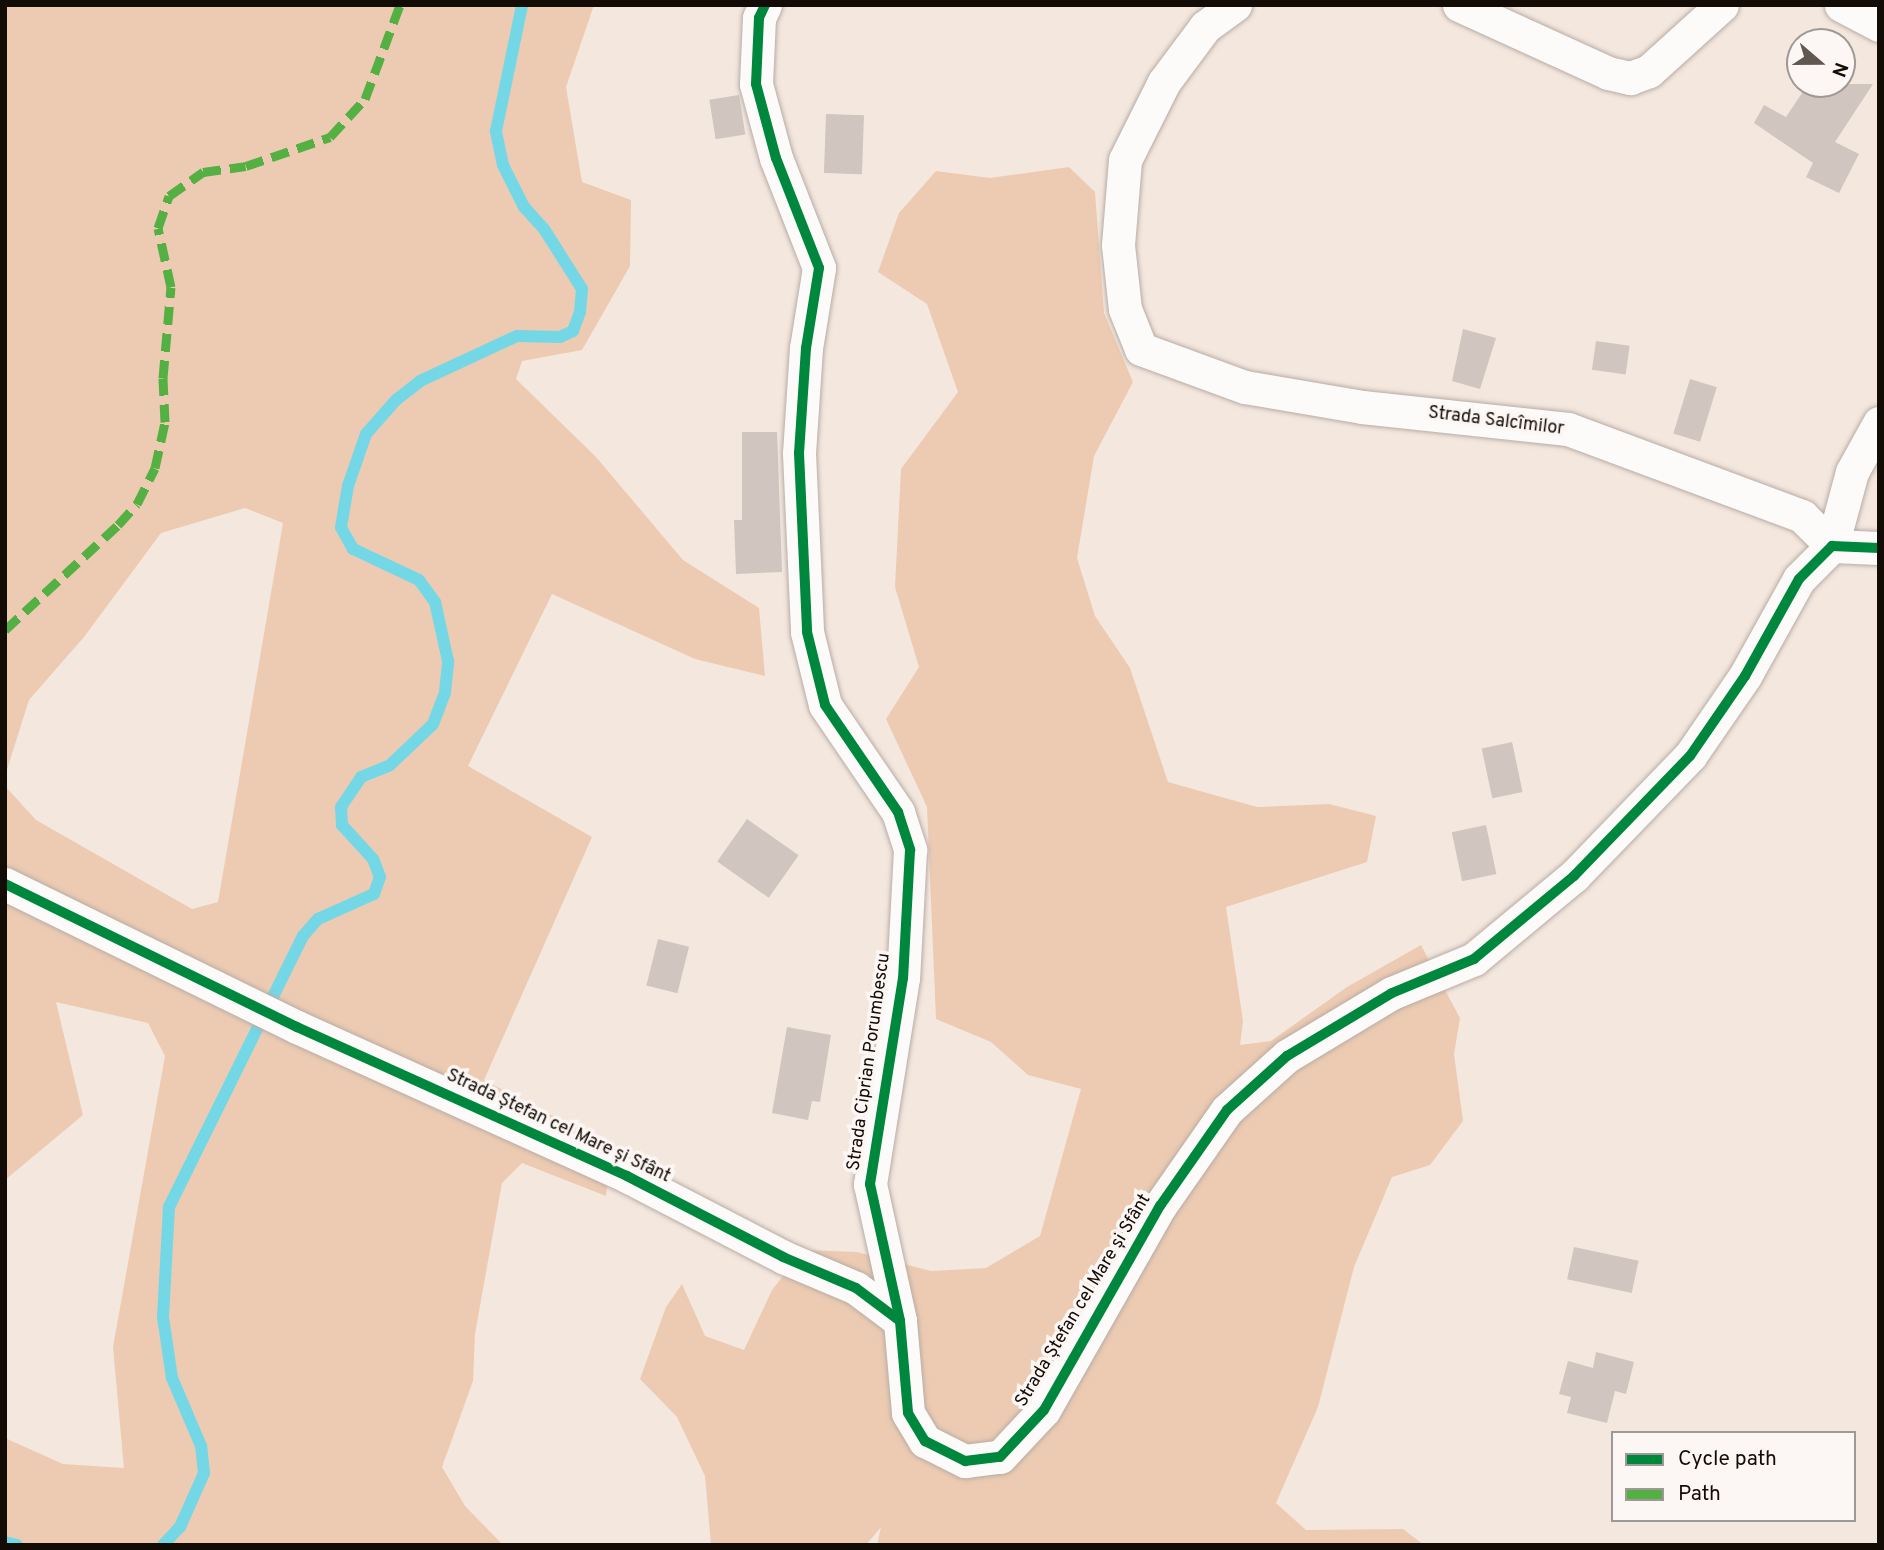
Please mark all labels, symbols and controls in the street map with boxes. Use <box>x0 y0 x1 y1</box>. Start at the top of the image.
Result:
north arrow <box>1786 28 1856 98</box>
text: N <box>1825 59 1852 80</box>
street label: Strada Salcîmilor <box>1427 403 1565 441</box>
street label: Strada Ciprian Porumbescu <box>844 952 896 1172</box>
street label: Strada Ștefan cel Mare și Sfânt <box>443 1065 673 1189</box>
street label: Strada Ștefan cel Mare și Sfânt <box>1012 1191 1156 1411</box>
legend <box>1611 1431 1856 1522</box>
text: Cycle path <box>1678 1446 1777 1473</box>
text: Path <box>1678 1481 1721 1508</box>

